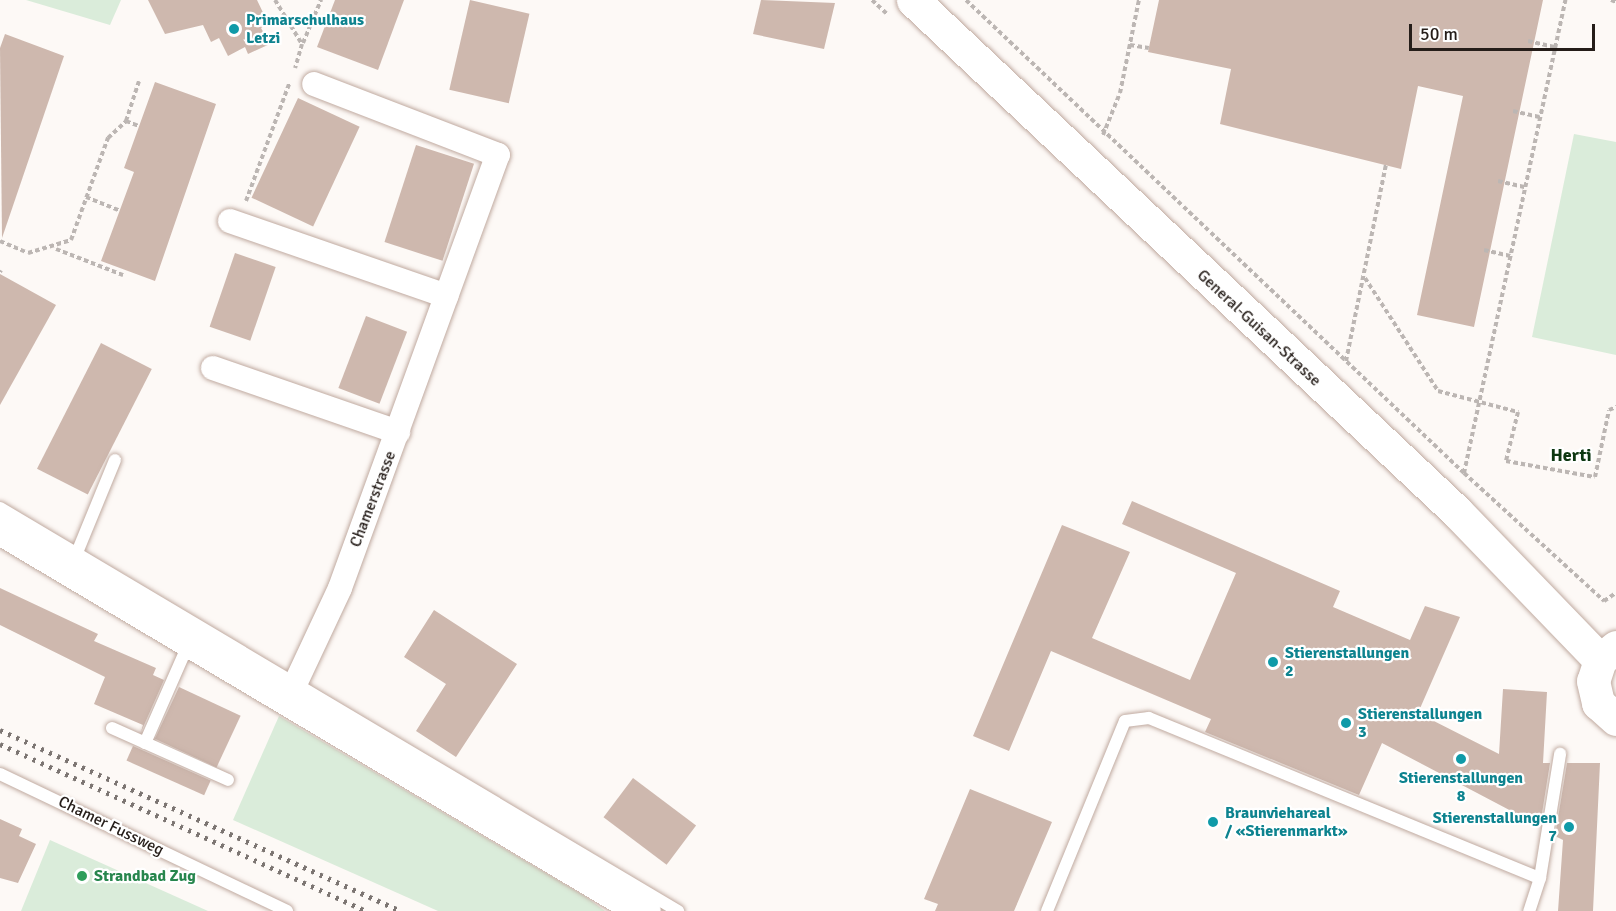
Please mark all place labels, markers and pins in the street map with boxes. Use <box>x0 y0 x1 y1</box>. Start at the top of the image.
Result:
place label: Primarschulhaus Letzi <box>246 10 364 48</box>
marker: Primarschulhaus Letzi <box>227 22 241 36</box>
place label: Stierenstallungen 2 <box>1285 643 1409 681</box>
marker: Stierenstallungen 2 <box>1266 655 1280 669</box>
place label: Stierenstallungen 3 <box>1358 704 1482 742</box>
marker: Stierenstallungen 3 <box>1339 716 1353 730</box>
marker: Stierenstallungen 8 <box>1454 752 1468 766</box>
place label: Stierenstallungen 8 <box>1399 768 1523 806</box>
place label: Braunviehareal / «Stierenmarkt» <box>1225 803 1348 841</box>
place label: Stierenstallungen 7 <box>1433 808 1557 846</box>
marker: Braunviehareal / «Stierenmarkt» <box>1206 815 1220 829</box>
marker: Stierenstallungen 7 <box>1562 820 1576 834</box>
place label: Strandbad Zug <box>94 866 196 886</box>
marker: Strandbad Zug <box>75 869 89 883</box>

